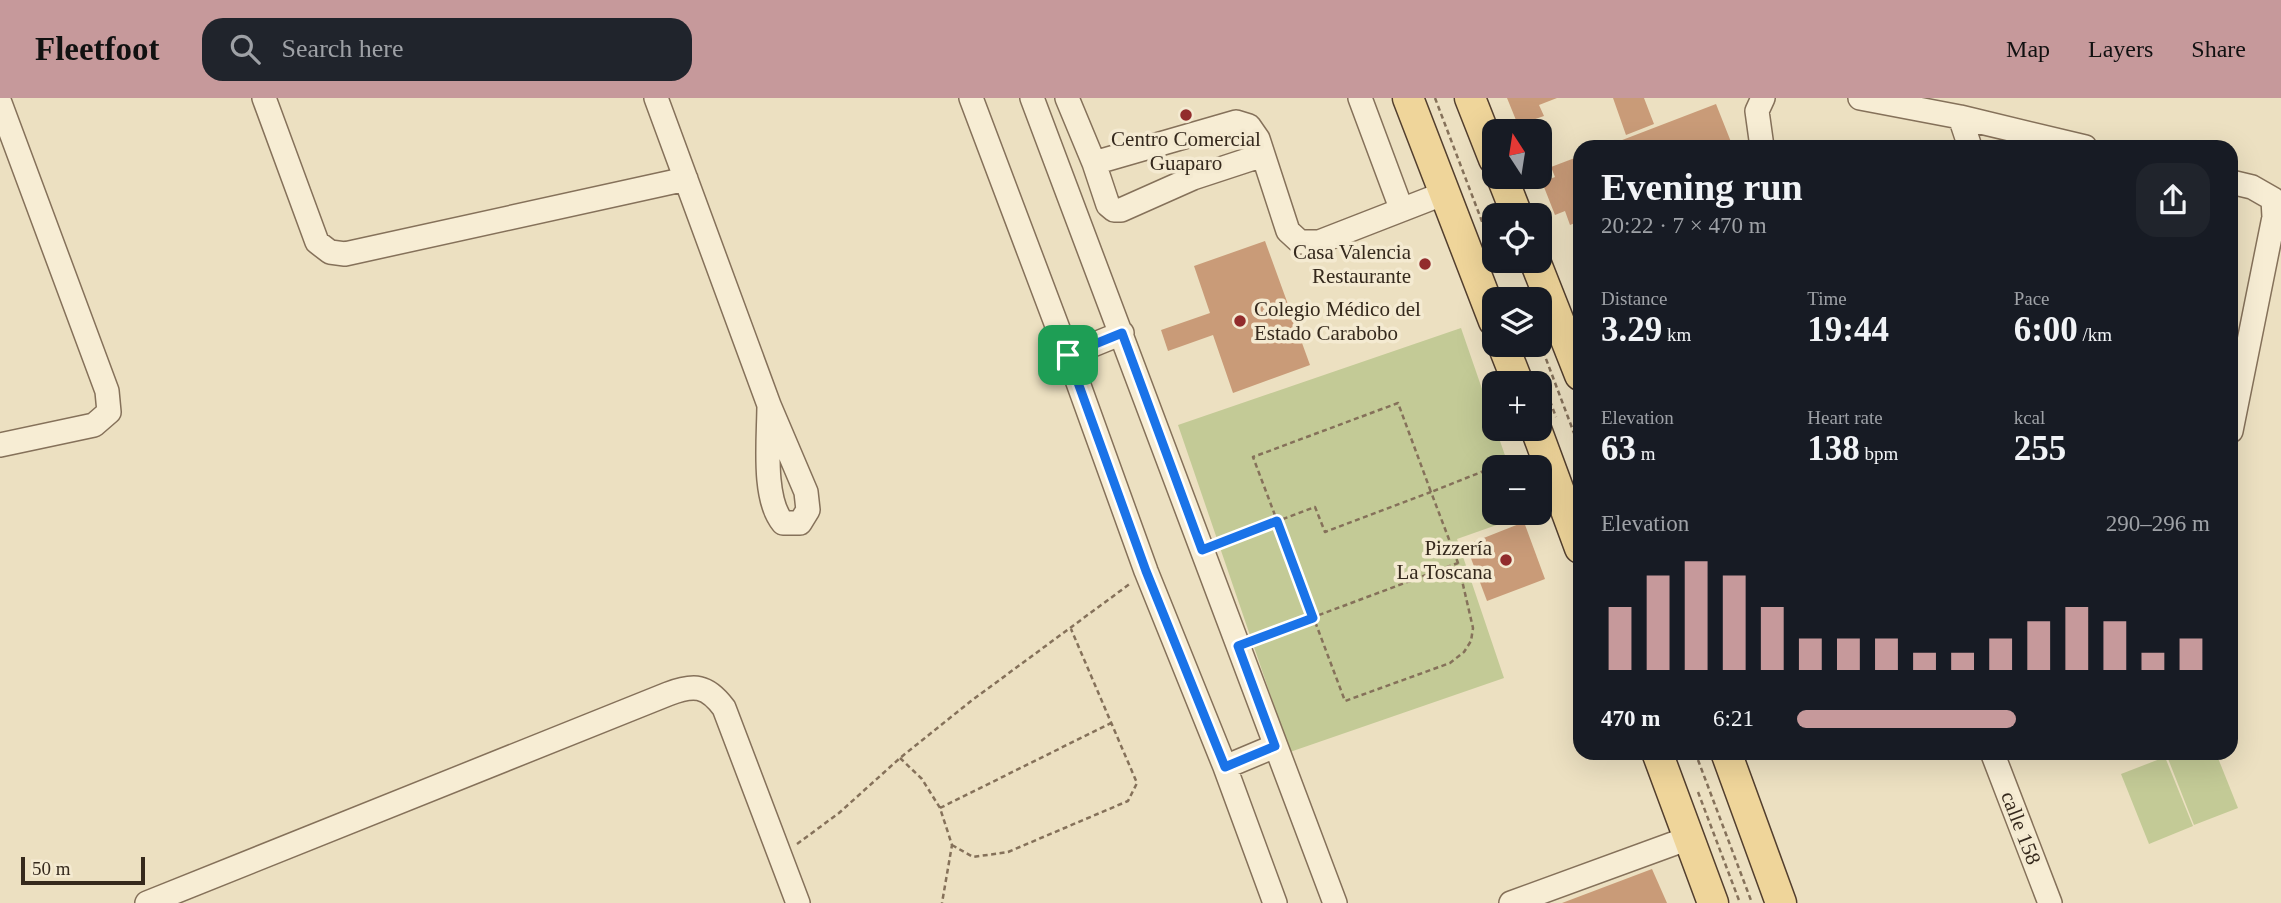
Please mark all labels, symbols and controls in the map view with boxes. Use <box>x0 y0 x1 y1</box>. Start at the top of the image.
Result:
search box <box>202 18 692 81</box>
icon: search <box>226 30 264 68</box>
text: Fleetfoot <box>35 31 160 67</box>
text: Search here <box>282 34 404 63</box>
text: Map <box>2006 36 2050 62</box>
text: Layers <box>2088 36 2153 62</box>
text: Share <box>2191 36 2246 62</box>
marker: Centro Comercial Guaparo <box>1178 107 1194 123</box>
north arrow <box>1482 119 1552 189</box>
map controls <box>1482 119 1552 525</box>
place label: Centro Comercial Guaparo <box>1111 127 1261 175</box>
button: share <box>2136 163 2210 237</box>
text: Evening run <box>1601 166 1803 208</box>
button: locate <box>1482 203 1552 273</box>
text: 20:22 · 7 × 470 m <box>1601 213 1767 238</box>
place label: Casa Valencia Restaurante <box>1293 240 1412 288</box>
marker: Casa Valencia Restaurante <box>1417 256 1433 272</box>
button: layers <box>1482 287 1552 357</box>
text: Distance <box>1601 288 1667 309</box>
text: Time <box>1807 288 1847 309</box>
text: Pace <box>2014 288 2050 309</box>
place label: Colegio Médico del Estado Carabobo <box>1254 297 1421 345</box>
text: 3.29 <box>1601 310 1662 349</box>
text: 19:44 <box>1807 310 1889 349</box>
text: 6:00 <box>2014 310 2078 349</box>
marker: Colegio Médico del Estado Carabobo <box>1232 313 1248 329</box>
text: km <box>1662 324 1691 345</box>
text: /km <box>2078 324 2112 345</box>
pin <box>1038 325 1098 385</box>
icon: arrive <box>1049 336 1087 374</box>
button: + <box>1482 371 1552 441</box>
text: Elevation <box>1601 407 1674 428</box>
text: Heart rate <box>1807 407 1883 428</box>
text: kcal <box>2014 407 2045 428</box>
text: 63 <box>1601 429 1636 468</box>
text: 138 <box>1807 429 1860 468</box>
text: 255 <box>2014 429 2066 468</box>
text: m <box>1636 443 1656 464</box>
text: bpm <box>1860 443 1898 464</box>
button: − <box>1482 455 1552 525</box>
text: Elevation <box>1601 511 1689 536</box>
text: 290–296 m <box>2106 511 2210 536</box>
place label: Pizzería La Toscana <box>1396 536 1493 584</box>
marker: Pizzería La Toscana <box>1498 552 1514 568</box>
text: 470 m <box>1601 706 1660 731</box>
text: 6:21 <box>1713 706 1754 731</box>
street label: calle 158 <box>1996 788 2046 868</box>
scale bar <box>21 854 145 886</box>
text: 50 m <box>32 858 71 879</box>

